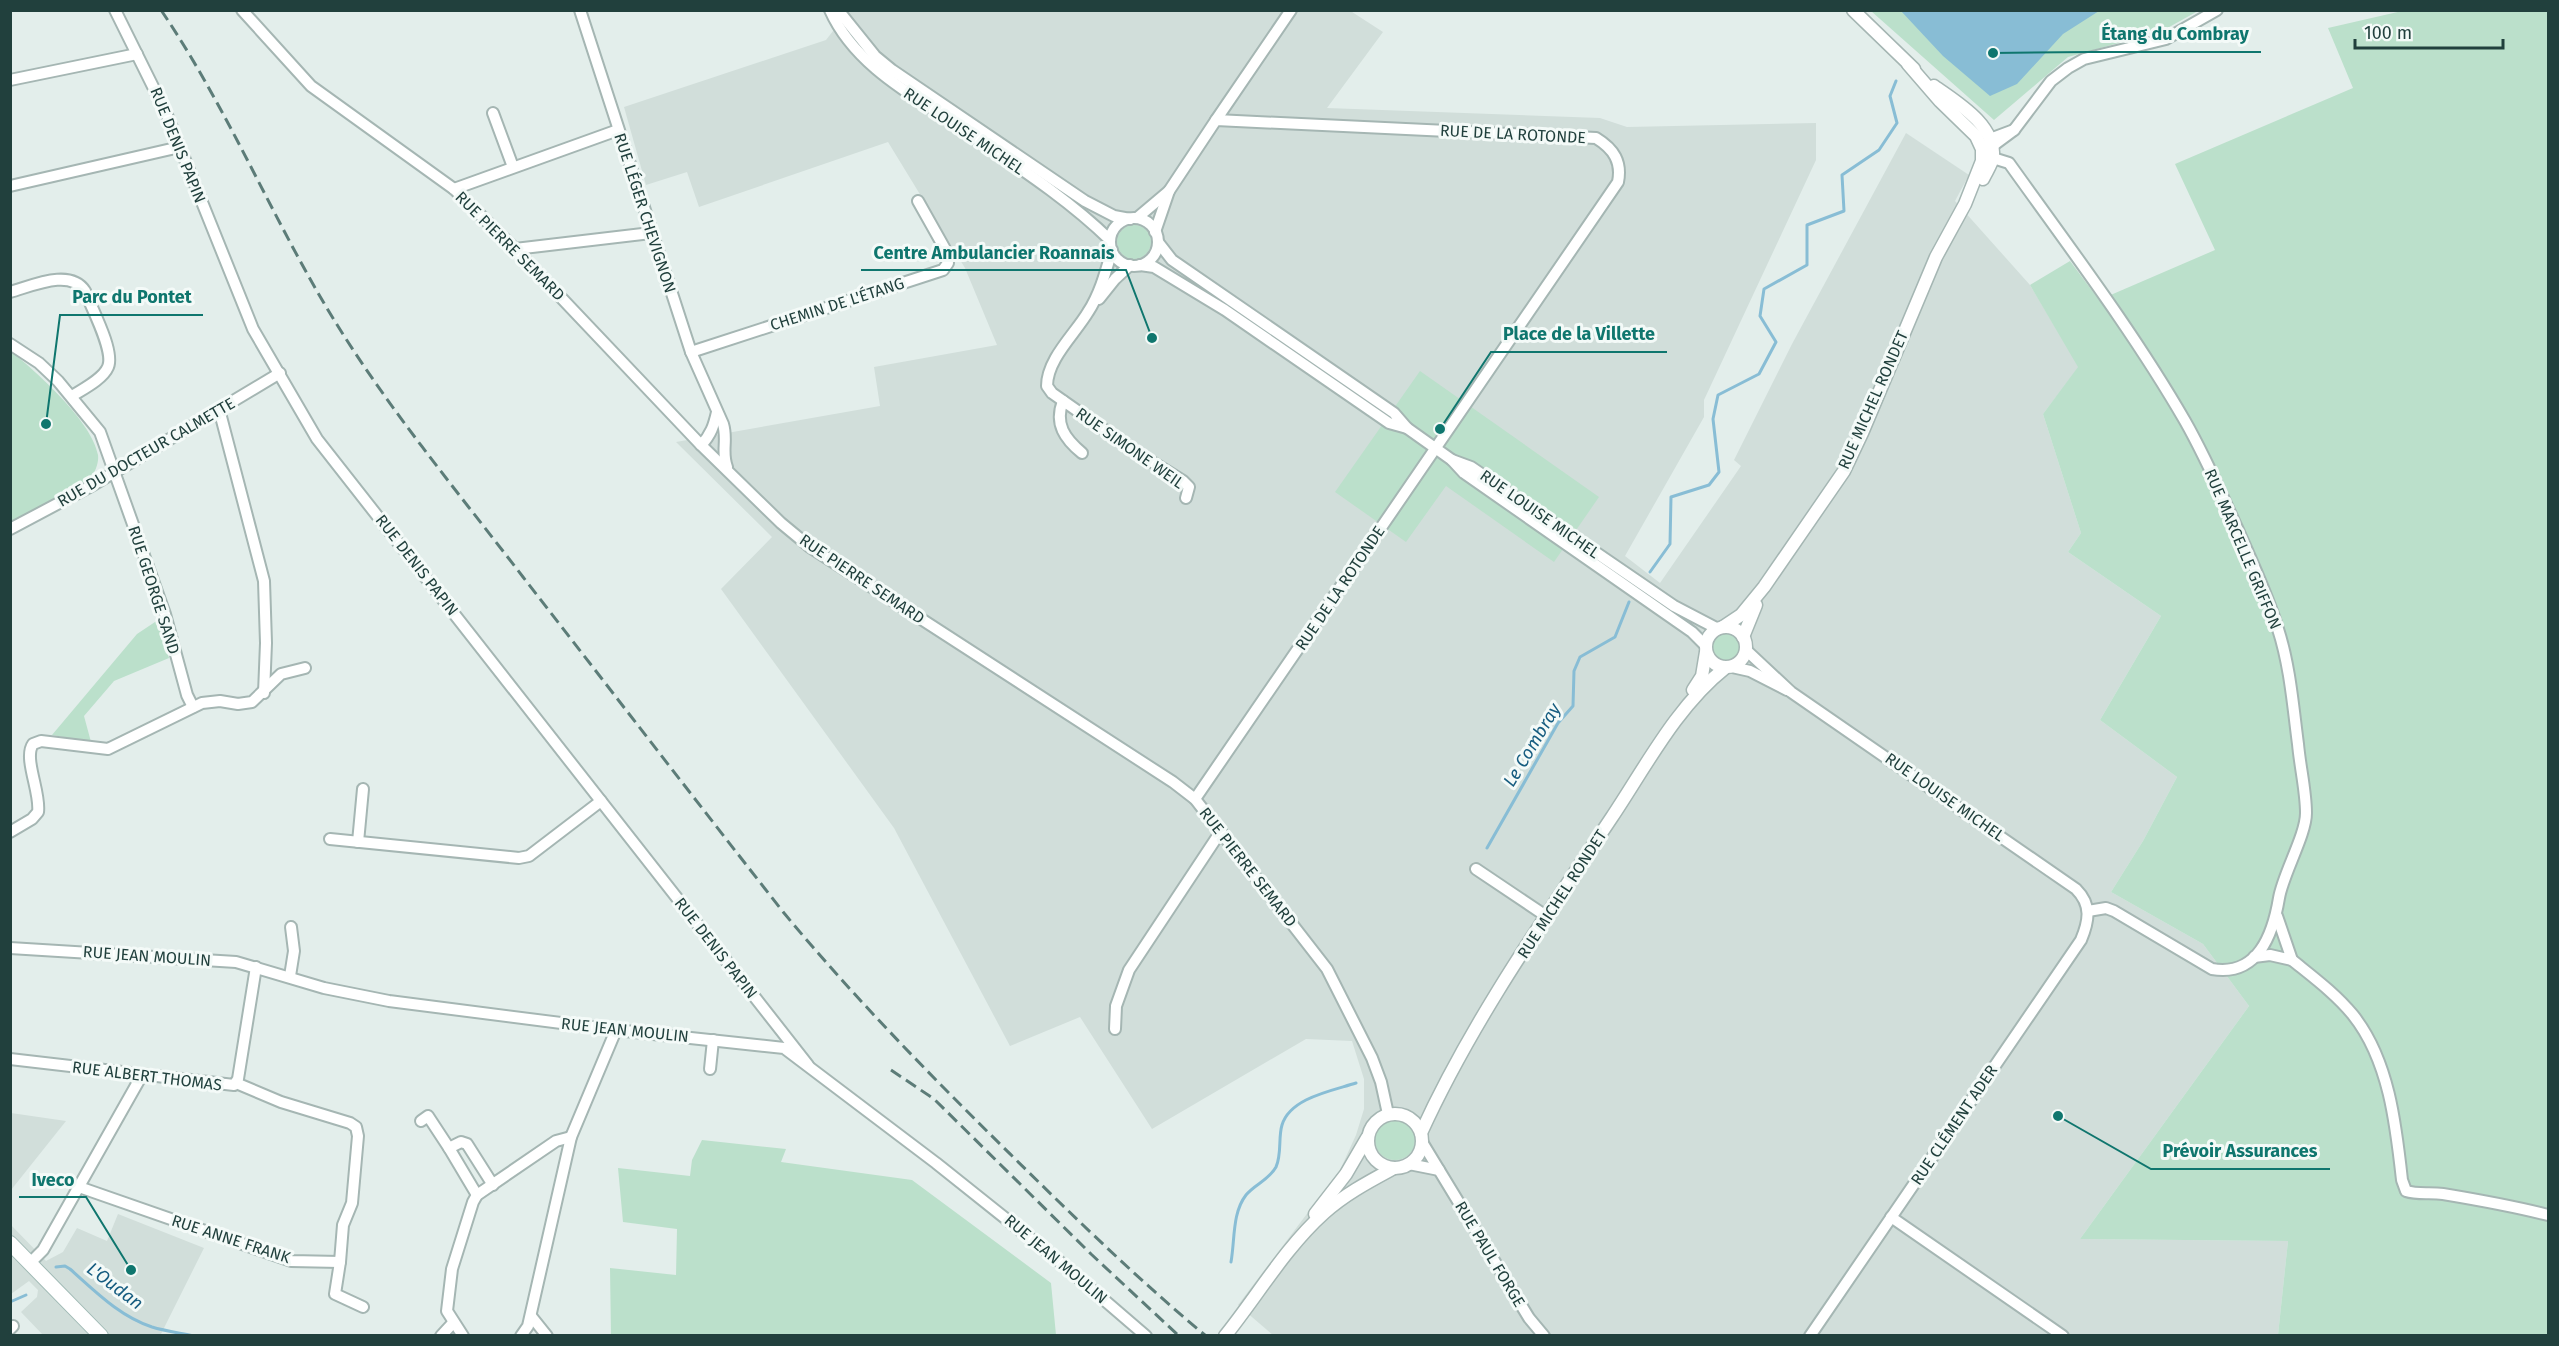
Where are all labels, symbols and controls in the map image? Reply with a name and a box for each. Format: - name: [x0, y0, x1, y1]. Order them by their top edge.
- scale bar: [2355, 12, 2504, 50]
- callout: Étang du Combray: [2089, 16, 2261, 52]
- text: Étang du Combray: [2101, 22, 2249, 45]
- text: 100 m: [2364, 22, 2412, 44]
- street label: RUE DENIS PAPIN: [146, 84, 210, 206]
- street label: RUE LOUISE MICHEL: [900, 84, 1028, 178]
- street label: RUE DE LA ROTONDE: [1440, 121, 1586, 147]
- street label: RUE LÉGER CHEVIGNON: [610, 130, 681, 295]
- street label: RUE PIERRE SEMARD: [451, 187, 569, 305]
- callout: Centre Ambulancier Roannais: [861, 234, 1126, 270]
- text: Centre Ambulancier Roannais: [873, 242, 1115, 264]
- street label: CHEMIN DE L'ÉTANG: [767, 272, 906, 335]
- callout: Parc du Pontet: [60, 279, 203, 315]
- text: Parc du Pontet: [72, 286, 193, 308]
- callout: Place de la Villette: [1491, 316, 1667, 352]
- text: Place de la Villette: [1503, 323, 1655, 345]
- street label: RUE MICHEL RONDET: [1834, 327, 1912, 472]
- street label: RUE DU DOCTEUR CALMETTE: [54, 393, 238, 511]
- street label: RUE SIMONE WEIL: [1072, 404, 1188, 492]
- street label: RUE LOUISE MICHEL: [1477, 466, 1603, 562]
- street label: RUE MARCELLE GRIFFON: [2201, 466, 2285, 632]
- street label: RUE DENIS PAPIN: [372, 511, 462, 619]
- street label: RUE DE LA ROTONDE: [1291, 522, 1389, 654]
- street label: RUE GEORGE SAND: [124, 523, 184, 657]
- street label: RUE PIERRE SEMARD: [796, 530, 928, 628]
- water label: Le Combray: [1499, 698, 1566, 791]
- street label: RUE LOUISE MICHEL: [1882, 749, 2008, 845]
- street label: RUE PIERRE SEMARD: [1195, 803, 1301, 931]
- street label: RUE MICHEL RONDET: [1513, 826, 1611, 962]
- street label: RUE DENIS PAPIN: [671, 894, 761, 1002]
- street label: RUE JEAN MOULIN: [82, 942, 212, 970]
- street label: RUE JEAN MOULIN: [560, 1014, 690, 1046]
- street label: RUE ALBERT THOMAS: [71, 1057, 223, 1095]
- street label: RUE CLÉMENT ADER: [1906, 1061, 2001, 1189]
- callout: Prévoir Assurances: [2151, 1133, 2330, 1169]
- text: Prévoir Assurances: [2163, 1140, 2318, 1162]
- callout: Iveco: [19, 1161, 86, 1197]
- text: Iveco: [31, 1169, 75, 1191]
- street label: RUE PAUL FORGE: [1451, 1198, 1529, 1310]
- street label: RUE JEAN MOULIN: [1001, 1210, 1111, 1308]
- street label: RUE ANNE FRANK: [169, 1211, 293, 1267]
- water label: L'Oudan: [82, 1258, 148, 1314]

